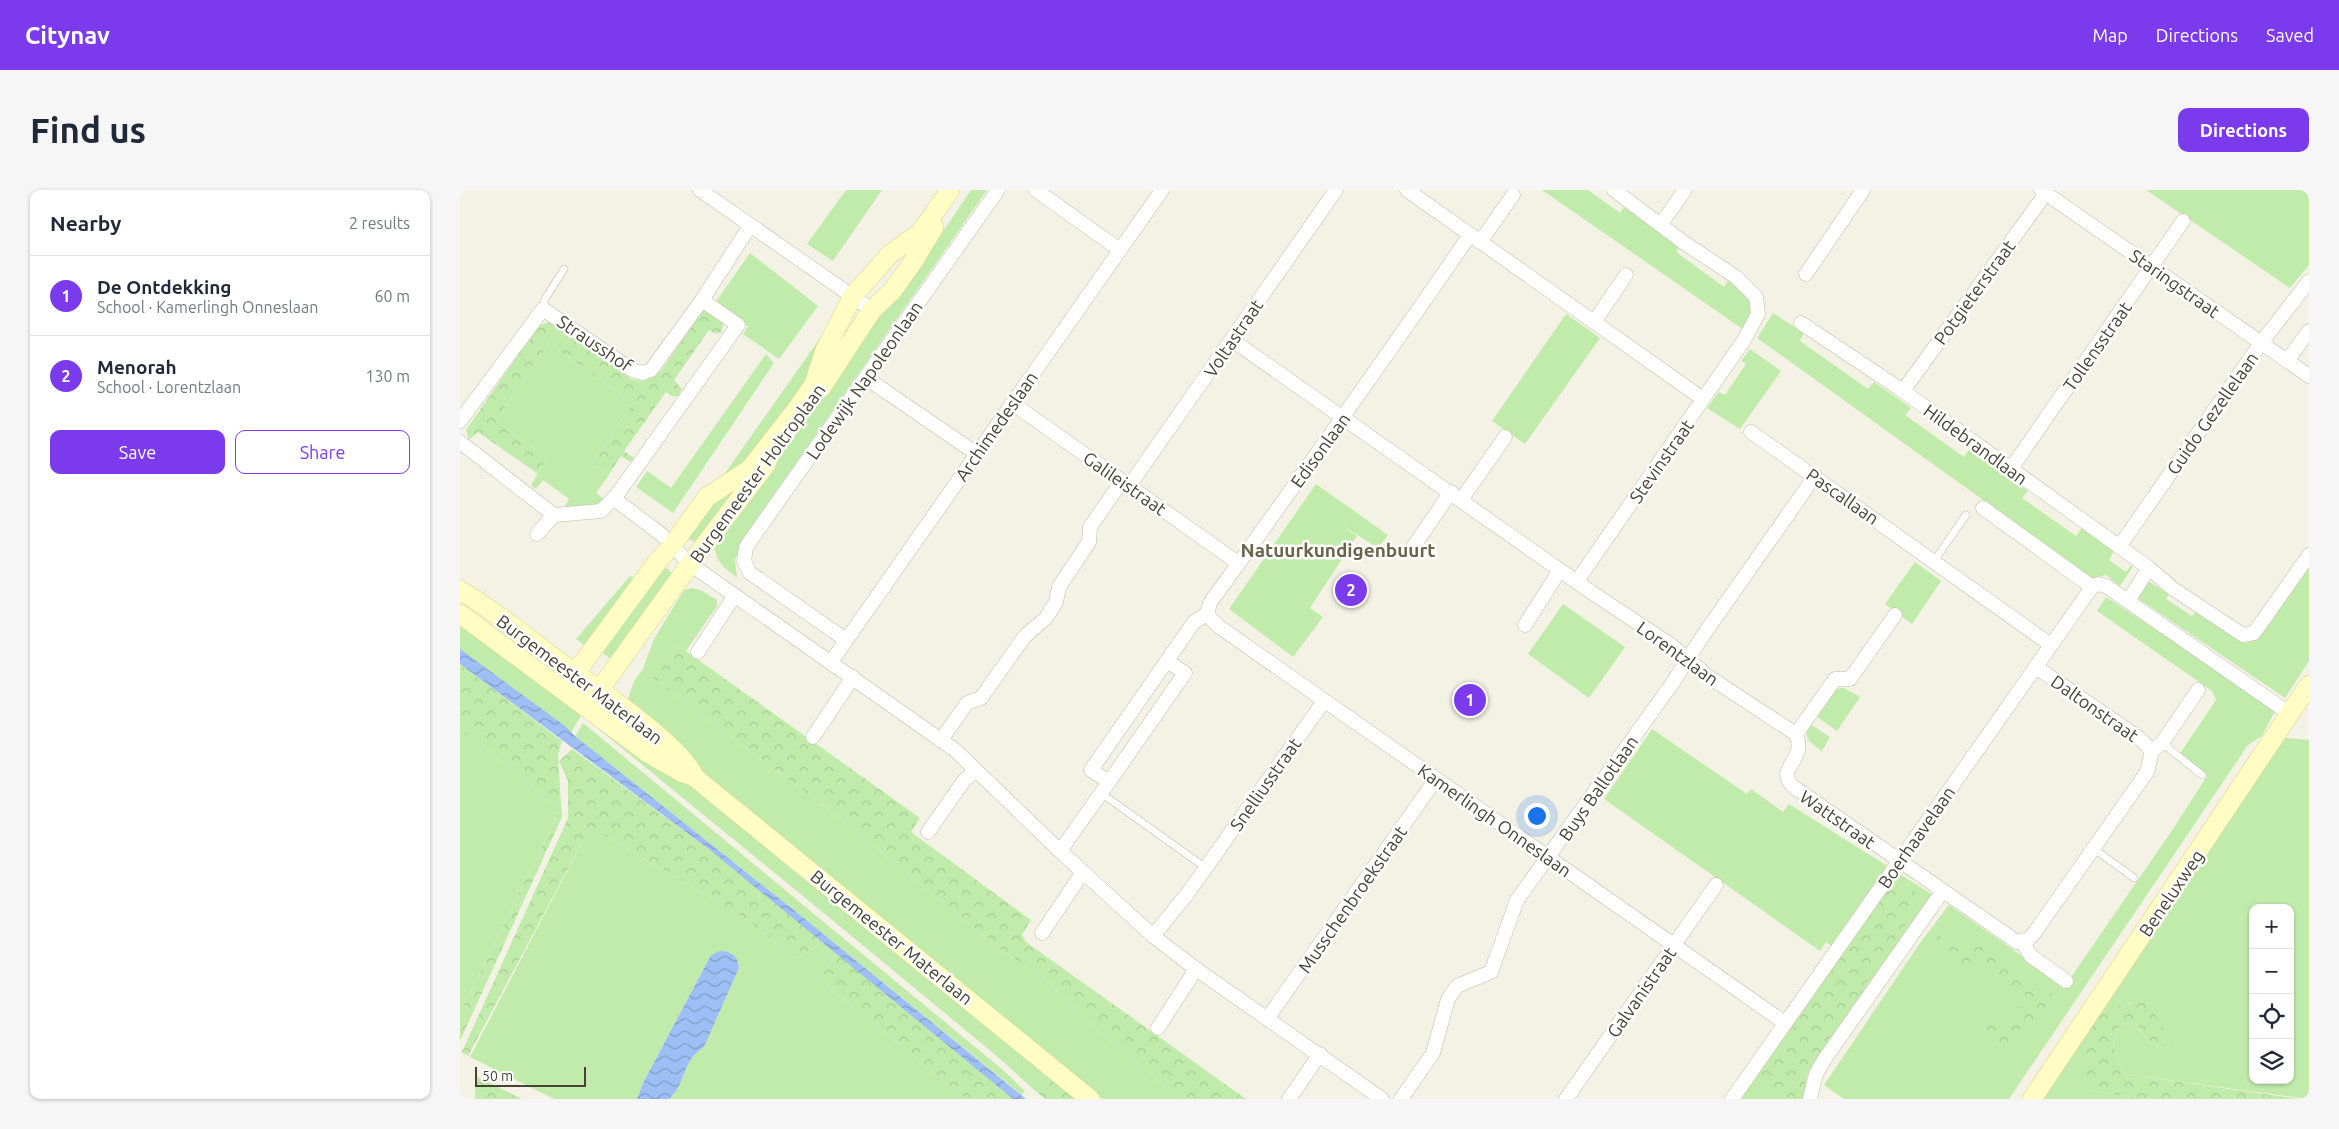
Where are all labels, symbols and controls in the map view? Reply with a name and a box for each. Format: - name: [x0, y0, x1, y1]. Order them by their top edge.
- text: Citynav: [25, 22, 110, 49]
- text: Map: [2092, 25, 2128, 45]
- text: Directions: [2156, 25, 2238, 45]
- text: Saved: [2266, 25, 2314, 45]
- button: Directions: [2178, 108, 2309, 152]
- text: Find us: [30, 110, 146, 150]
- text: Nearby: [50, 211, 121, 235]
- text: 2 results: [349, 214, 410, 232]
- street label: Potgieterstraat: [1930, 236, 2018, 348]
- street label: Staringstraat: [2126, 245, 2224, 321]
- text: De Ontdekking: [97, 276, 232, 298]
- text: 1: [61, 287, 71, 305]
- text: 60 m: [374, 287, 410, 305]
- street label: Voltastraat: [1200, 295, 1266, 381]
- street label: Lodewijk Napoleonlaan: [802, 297, 926, 463]
- text: School · Kamerlingh Onneslaan: [97, 298, 318, 316]
- street label: Tollensstraat: [2059, 298, 2135, 394]
- street label: Strausshof: [554, 311, 636, 375]
- street label: Guido Gezellelaan: [2162, 348, 2262, 478]
- text: Menorah: [97, 356, 177, 378]
- text: 2: [61, 367, 71, 385]
- text: 130 m: [365, 367, 410, 385]
- street label: Archimedeslaan: [951, 368, 1041, 484]
- text: School · Lorentzlaan: [97, 378, 241, 396]
- street label: Burgemeester Holtroplaan: [685, 380, 829, 566]
- street label: Hildebrandlaan: [1920, 400, 2032, 488]
- street label: Edisonlaan: [1286, 409, 1354, 491]
- street label: Stevinstraat: [1625, 415, 1697, 507]
- button: Save: [50, 430, 225, 474]
- button: Share: [235, 430, 410, 474]
- street label: Galileistraat: [1080, 447, 1170, 519]
- street label: Pascallaan: [1803, 464, 1883, 528]
- district label: Natuurkundigenbuurt: [1241, 539, 1435, 561]
- pin: 2: [1335, 571, 1367, 609]
- street label: Burgemeester Materlaan: [493, 610, 667, 748]
- street label: Lorentzlaan: [1633, 617, 1723, 689]
- street label: Daltonstraat: [2048, 671, 2142, 745]
- pin: 1: [1454, 681, 1486, 719]
- street label: Buys Ballotlaan: [1554, 732, 1642, 844]
- street label: Snelliusstraat: [1226, 734, 1304, 834]
- street label: Kamerlingh Onneslaan: [1415, 759, 1575, 881]
- street label: Boerhaavelaan: [1873, 782, 1959, 892]
- street label: Wattstraat: [1797, 786, 1879, 852]
- your location: [1524, 803, 1550, 829]
- street label: Musschenbroekstraat: [1294, 822, 1410, 976]
- street label: Beneluxweg: [2135, 846, 2207, 940]
- street label: Burgemeester Materlaan: [807, 866, 977, 1008]
- map controls: [2249, 904, 2294, 1084]
- button: +: [2249, 904, 2294, 949]
- street label: Galvanistraat: [1602, 943, 1680, 1041]
- button: −: [2249, 949, 2294, 994]
- button: locate: [2249, 994, 2294, 1039]
- button: layers: [2249, 1039, 2294, 1084]
- scale bar: [475, 1064, 586, 1087]
- text: 50 m: [482, 1068, 513, 1084]

